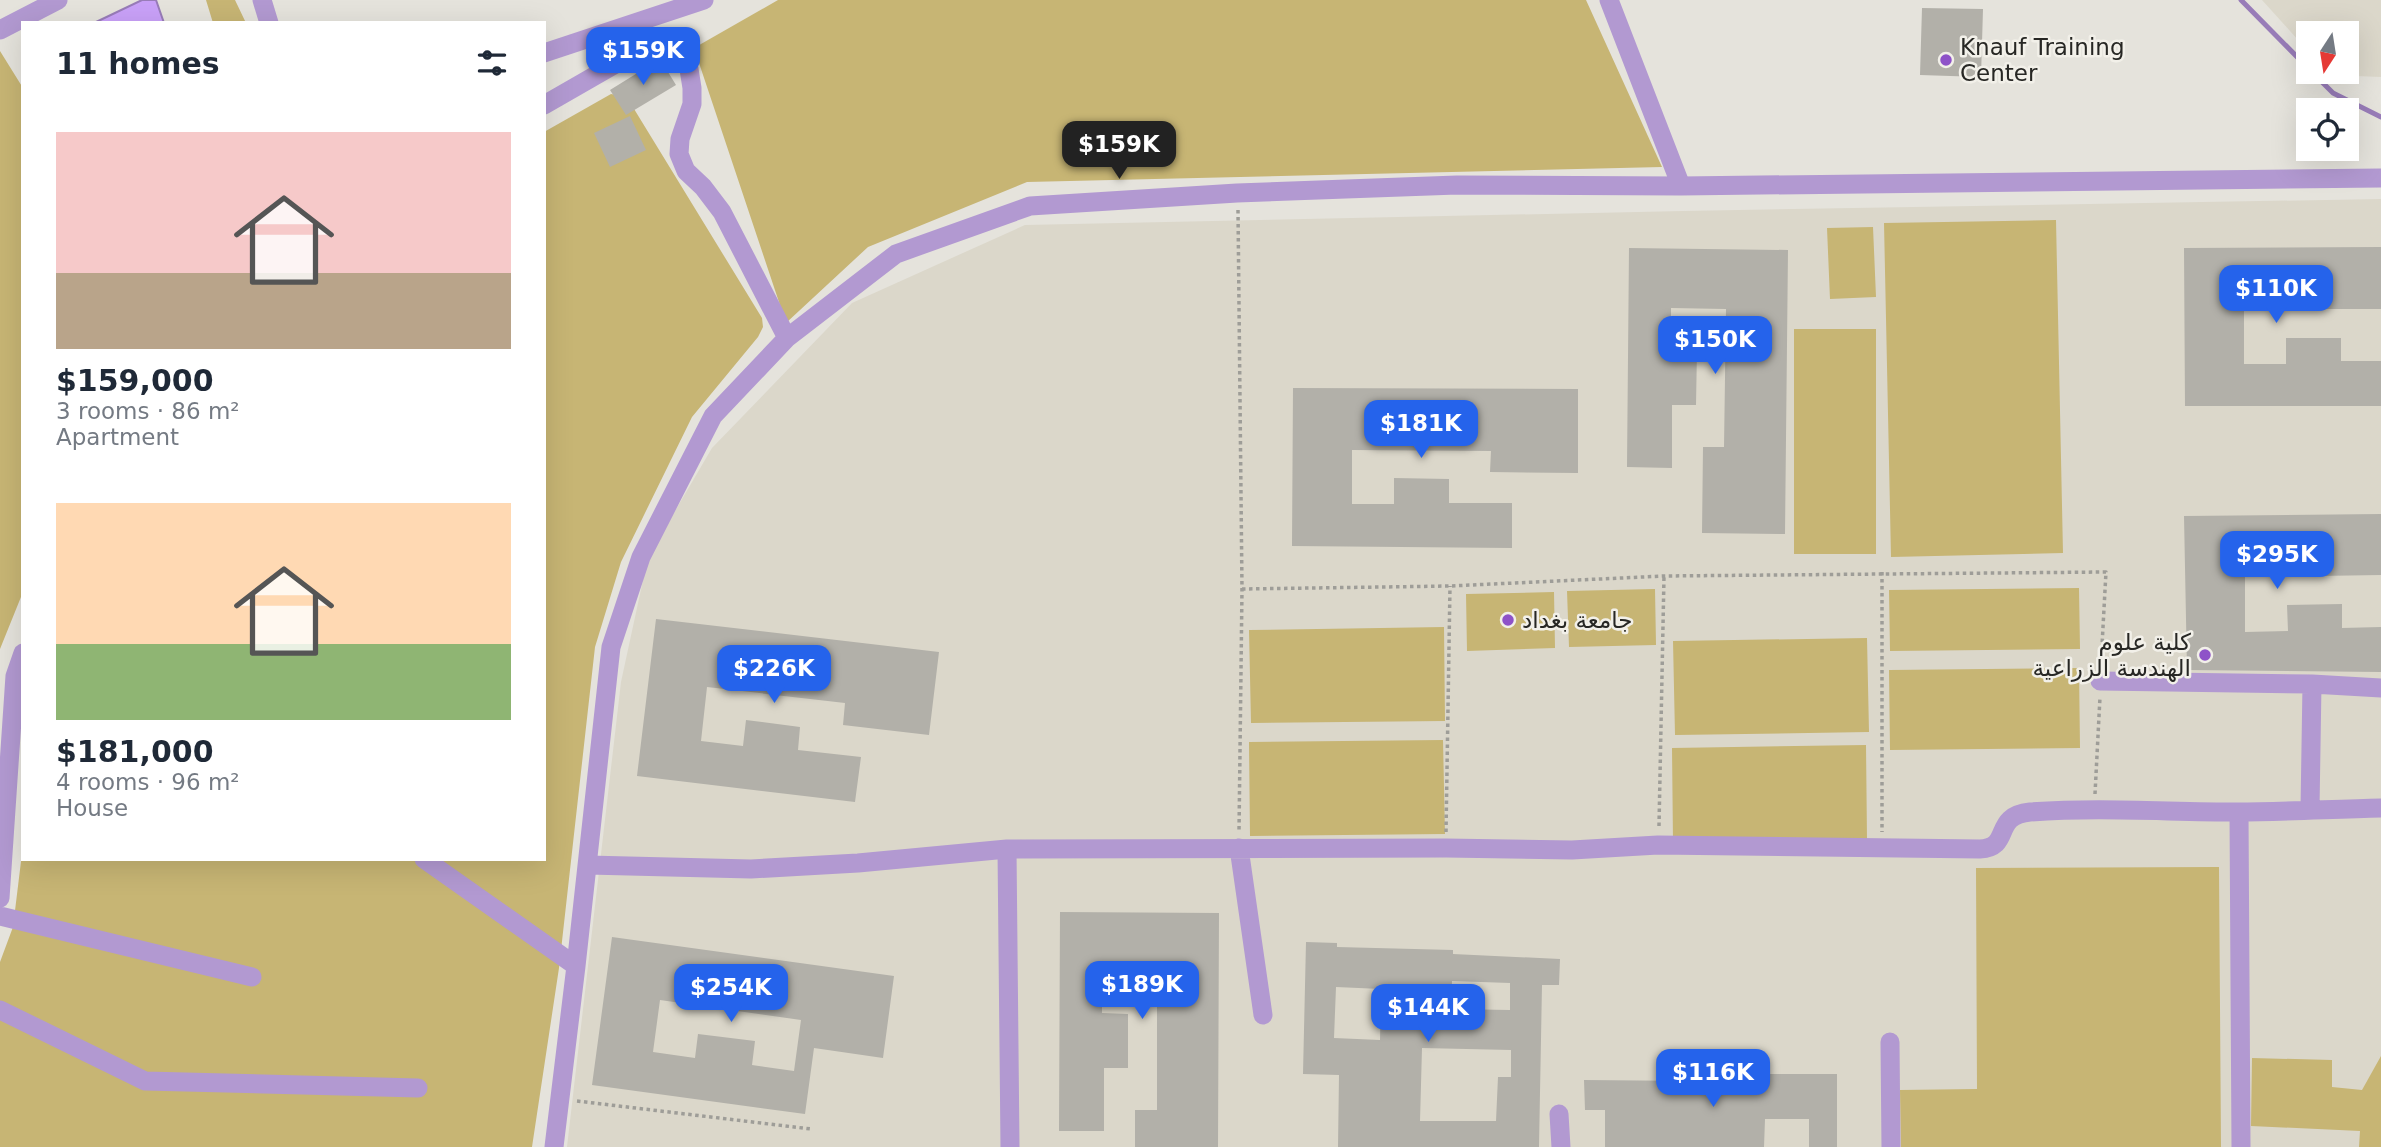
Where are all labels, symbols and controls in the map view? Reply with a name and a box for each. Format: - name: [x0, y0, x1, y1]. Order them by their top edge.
- north arrow: [2296, 21, 2359, 84]
- map controls: [2296, 21, 2359, 161]
- pin: $159K: [594, 28, 692, 87]
- place label: Knauf Training Center: [1960, 34, 2125, 86]
- text: $159K: [602, 37, 684, 63]
- icon: filters: [473, 44, 511, 82]
- text: 11 homes: [56, 46, 220, 81]
- marker: Knauf Training Center: [1938, 52, 1954, 68]
- button: locate: [2296, 98, 2359, 161]
- pin: $159K: [1070, 122, 1168, 181]
- text: $159K: [1078, 131, 1160, 157]
- icon: home: [221, 177, 347, 303]
- pin: $110K: [2227, 266, 2325, 325]
- text: $110K: [2235, 275, 2317, 301]
- pin: $150K: [1666, 316, 1764, 376]
- text: $150K: [1674, 326, 1756, 352]
- text: $159,000: [56, 363, 214, 398]
- text: 3 rooms · 86 m²: [56, 398, 240, 424]
- pin: $181K: [1372, 400, 1470, 460]
- text: $181K: [1380, 410, 1462, 436]
- text: Apartment: [56, 424, 179, 450]
- pin: $295K: [2228, 532, 2326, 591]
- text: $295K: [2236, 541, 2318, 567]
- icon: home: [221, 548, 347, 674]
- place label: جامعة بغداد: [1522, 607, 1633, 633]
- marker: جامعة بغداد: [1500, 612, 1516, 628]
- place label: كلية علوم الهندسة الزراعية: [2032, 629, 2191, 682]
- pin: $226K: [725, 646, 823, 705]
- marker: كلية علوم الهندسة الزراعية: [2197, 647, 2213, 663]
- text: $226K: [733, 655, 815, 681]
- text: $181,000: [56, 734, 214, 769]
- text: 4 rooms · 96 m²: [56, 769, 240, 795]
- text: House: [56, 795, 128, 821]
- pin: $189K: [1093, 962, 1191, 1021]
- pin: $254K: [682, 964, 780, 1024]
- text: $189K: [1101, 971, 1183, 997]
- text: $254K: [690, 974, 772, 1000]
- pin: $144K: [1379, 984, 1477, 1044]
- text: $144K: [1387, 994, 1469, 1020]
- pin: $116K: [1664, 1050, 1762, 1109]
- text: $116K: [1672, 1059, 1754, 1085]

